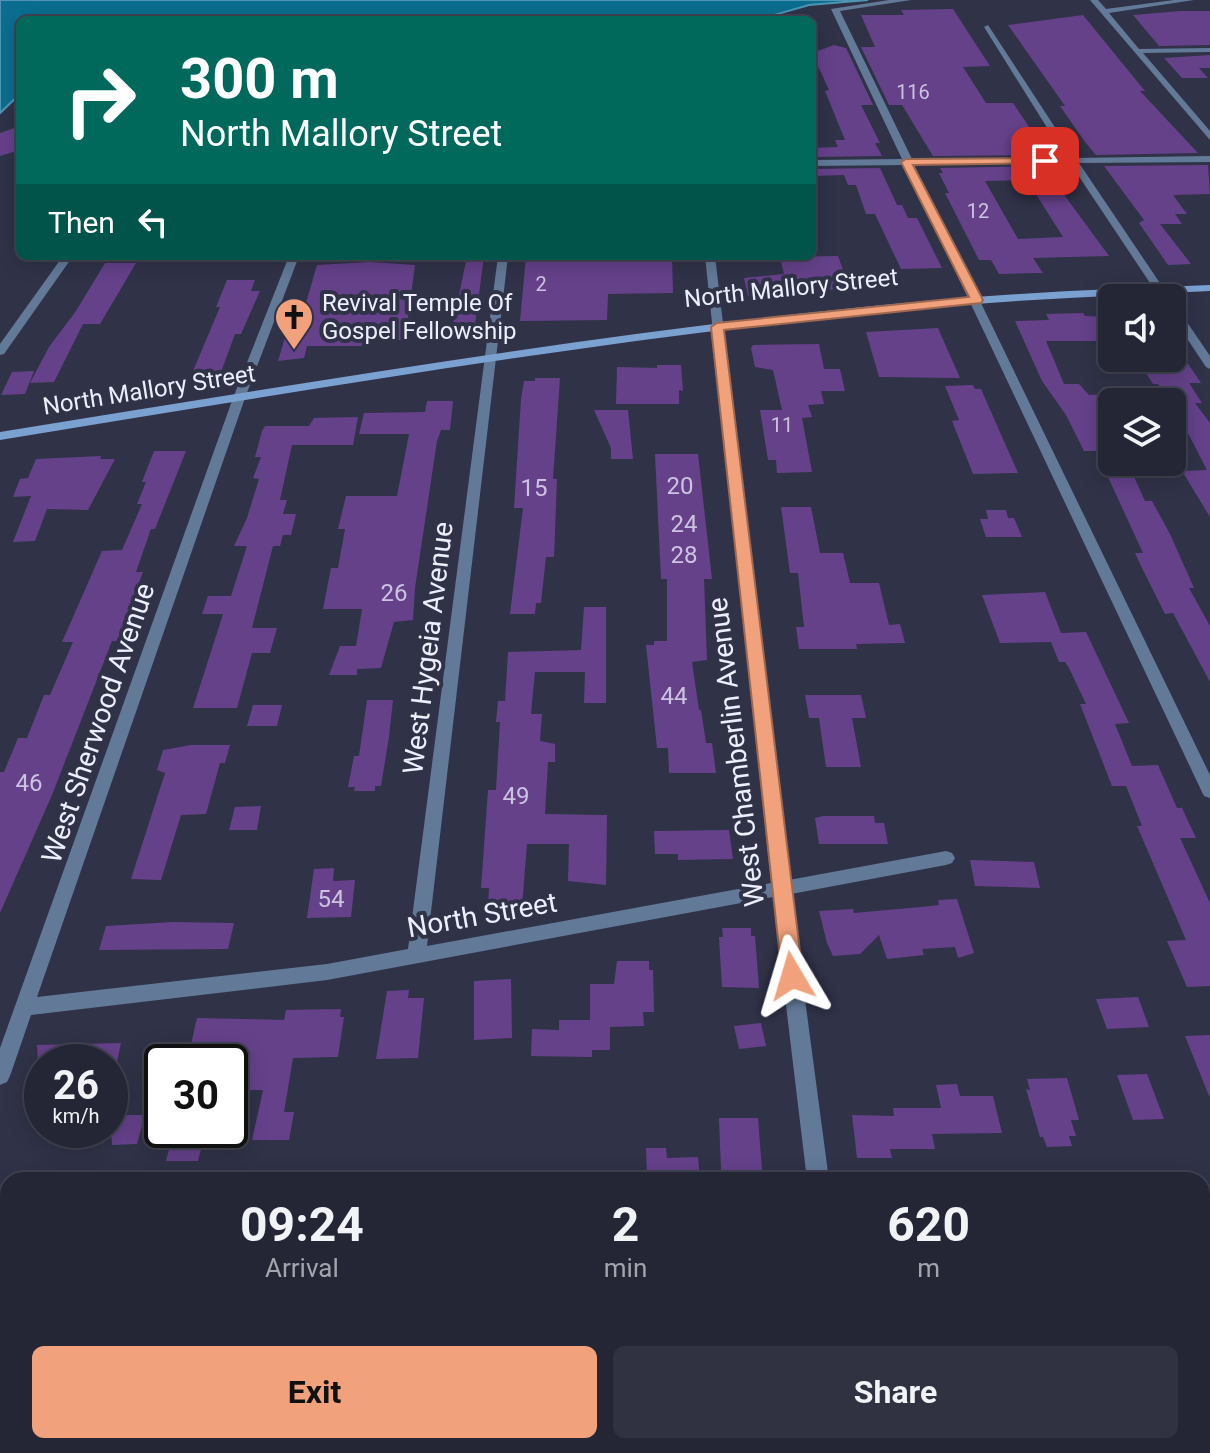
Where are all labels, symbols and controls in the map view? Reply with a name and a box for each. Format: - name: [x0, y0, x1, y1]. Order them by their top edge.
- text: 300 m: [180, 46, 339, 112]
- icon: right: [48, 48, 152, 152]
- house number: 116: [896, 80, 930, 104]
- text: North Mallory Street: [180, 113, 502, 155]
- pin: [1011, 127, 1079, 195]
- icon: arrive: [1023, 139, 1067, 183]
- house number: 12: [967, 199, 989, 223]
- icon: left: [131, 200, 175, 244]
- text: Then: [48, 205, 115, 240]
- street label: North Mallory Street: [683, 263, 899, 313]
- house number: 2: [535, 272, 547, 296]
- map controls: [1098, 284, 1186, 476]
- button: sound: [1098, 284, 1186, 372]
- place label: Revival Temple Of Gospel Fellowship: [322, 289, 516, 345]
- church icon: Revival Temple Of Gospel Fellowship: [273, 296, 315, 351]
- street label: North Mallory Street: [41, 359, 257, 421]
- button: layers: [1098, 388, 1186, 476]
- house number: 11: [771, 413, 793, 437]
- house number: 20: [667, 472, 693, 500]
- house number: 15: [521, 474, 547, 502]
- house number: 24: [671, 510, 697, 538]
- street label: West Hygeia Avenue: [396, 520, 460, 776]
- house number: 28: [671, 541, 697, 569]
- street label: West Sherwood Avenue: [35, 579, 161, 867]
- house number: 26: [381, 579, 407, 607]
- street label: West Chamberlin Avenue: [701, 596, 771, 908]
- house number: 44: [661, 682, 687, 710]
- house number: 46: [16, 769, 42, 797]
- house number: 49: [503, 782, 529, 810]
- house number: 54: [318, 885, 344, 913]
- street label: North Street: [405, 886, 559, 944]
- position arrow: [750, 934, 834, 1018]
- speed limit sign: 30: [144, 1044, 248, 1148]
- text: 26: [53, 1062, 99, 1109]
- text: km/h: [53, 1104, 99, 1128]
- text: 09:24: [240, 1196, 364, 1253]
- text: 2: [612, 1196, 639, 1253]
- text: 620: [887, 1196, 970, 1253]
- text: Arrival: [265, 1253, 339, 1283]
- text: min: [604, 1253, 647, 1283]
- text: m: [917, 1253, 940, 1283]
- button: Exit: [32, 1346, 597, 1438]
- button: Share: [613, 1346, 1178, 1438]

